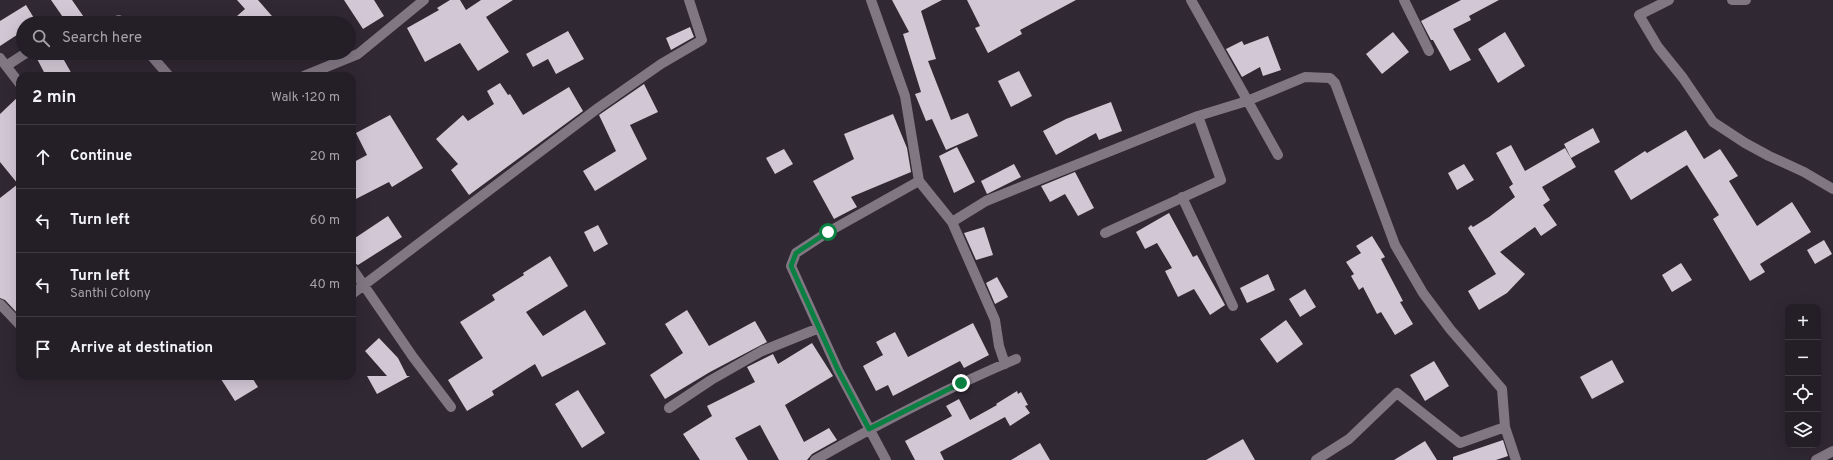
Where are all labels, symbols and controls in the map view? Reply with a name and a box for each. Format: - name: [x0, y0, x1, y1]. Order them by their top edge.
- search box: [16, 16, 356, 60]
- icon: search: [30, 27, 52, 49]
- text: Search here: [62, 29, 142, 48]
- text: 2 min: [32, 87, 76, 109]
- text: Walk · 120 m: [271, 90, 340, 106]
- icon: ahead: [32, 146, 54, 168]
- text: Continue: [70, 147, 132, 166]
- text: 20 m: [310, 149, 340, 165]
- icon: left: [32, 210, 54, 232]
- text: Turn left: [70, 211, 130, 230]
- text: 60 m: [310, 213, 340, 229]
- route start: [819, 223, 837, 241]
- text: Turn left: [70, 267, 130, 286]
- icon: left: [32, 274, 54, 296]
- text: 40 m: [310, 277, 340, 293]
- text: Santhi Colony: [70, 286, 151, 302]
- map controls: [1785, 304, 1821, 448]
- button: +: [1785, 304, 1821, 340]
- icon: arrive: [32, 338, 54, 360]
- text: Arrive at destination: [70, 339, 213, 358]
- button: −: [1785, 340, 1821, 376]
- route end: [952, 374, 970, 392]
- button: locate: [1785, 376, 1821, 412]
- button: layers: [1785, 412, 1821, 448]

